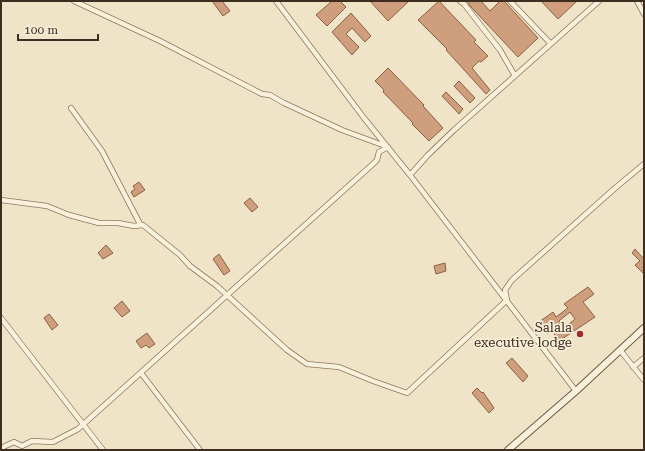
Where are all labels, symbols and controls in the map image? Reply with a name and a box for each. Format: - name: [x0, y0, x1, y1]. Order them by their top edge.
- scale bar: [18, 16, 98, 42]
- text: 100 m: [24, 23, 58, 37]
- place label: Salala executive lodge: [474, 320, 572, 350]
- marker: Salala executive lodge: [575, 329, 585, 339]

